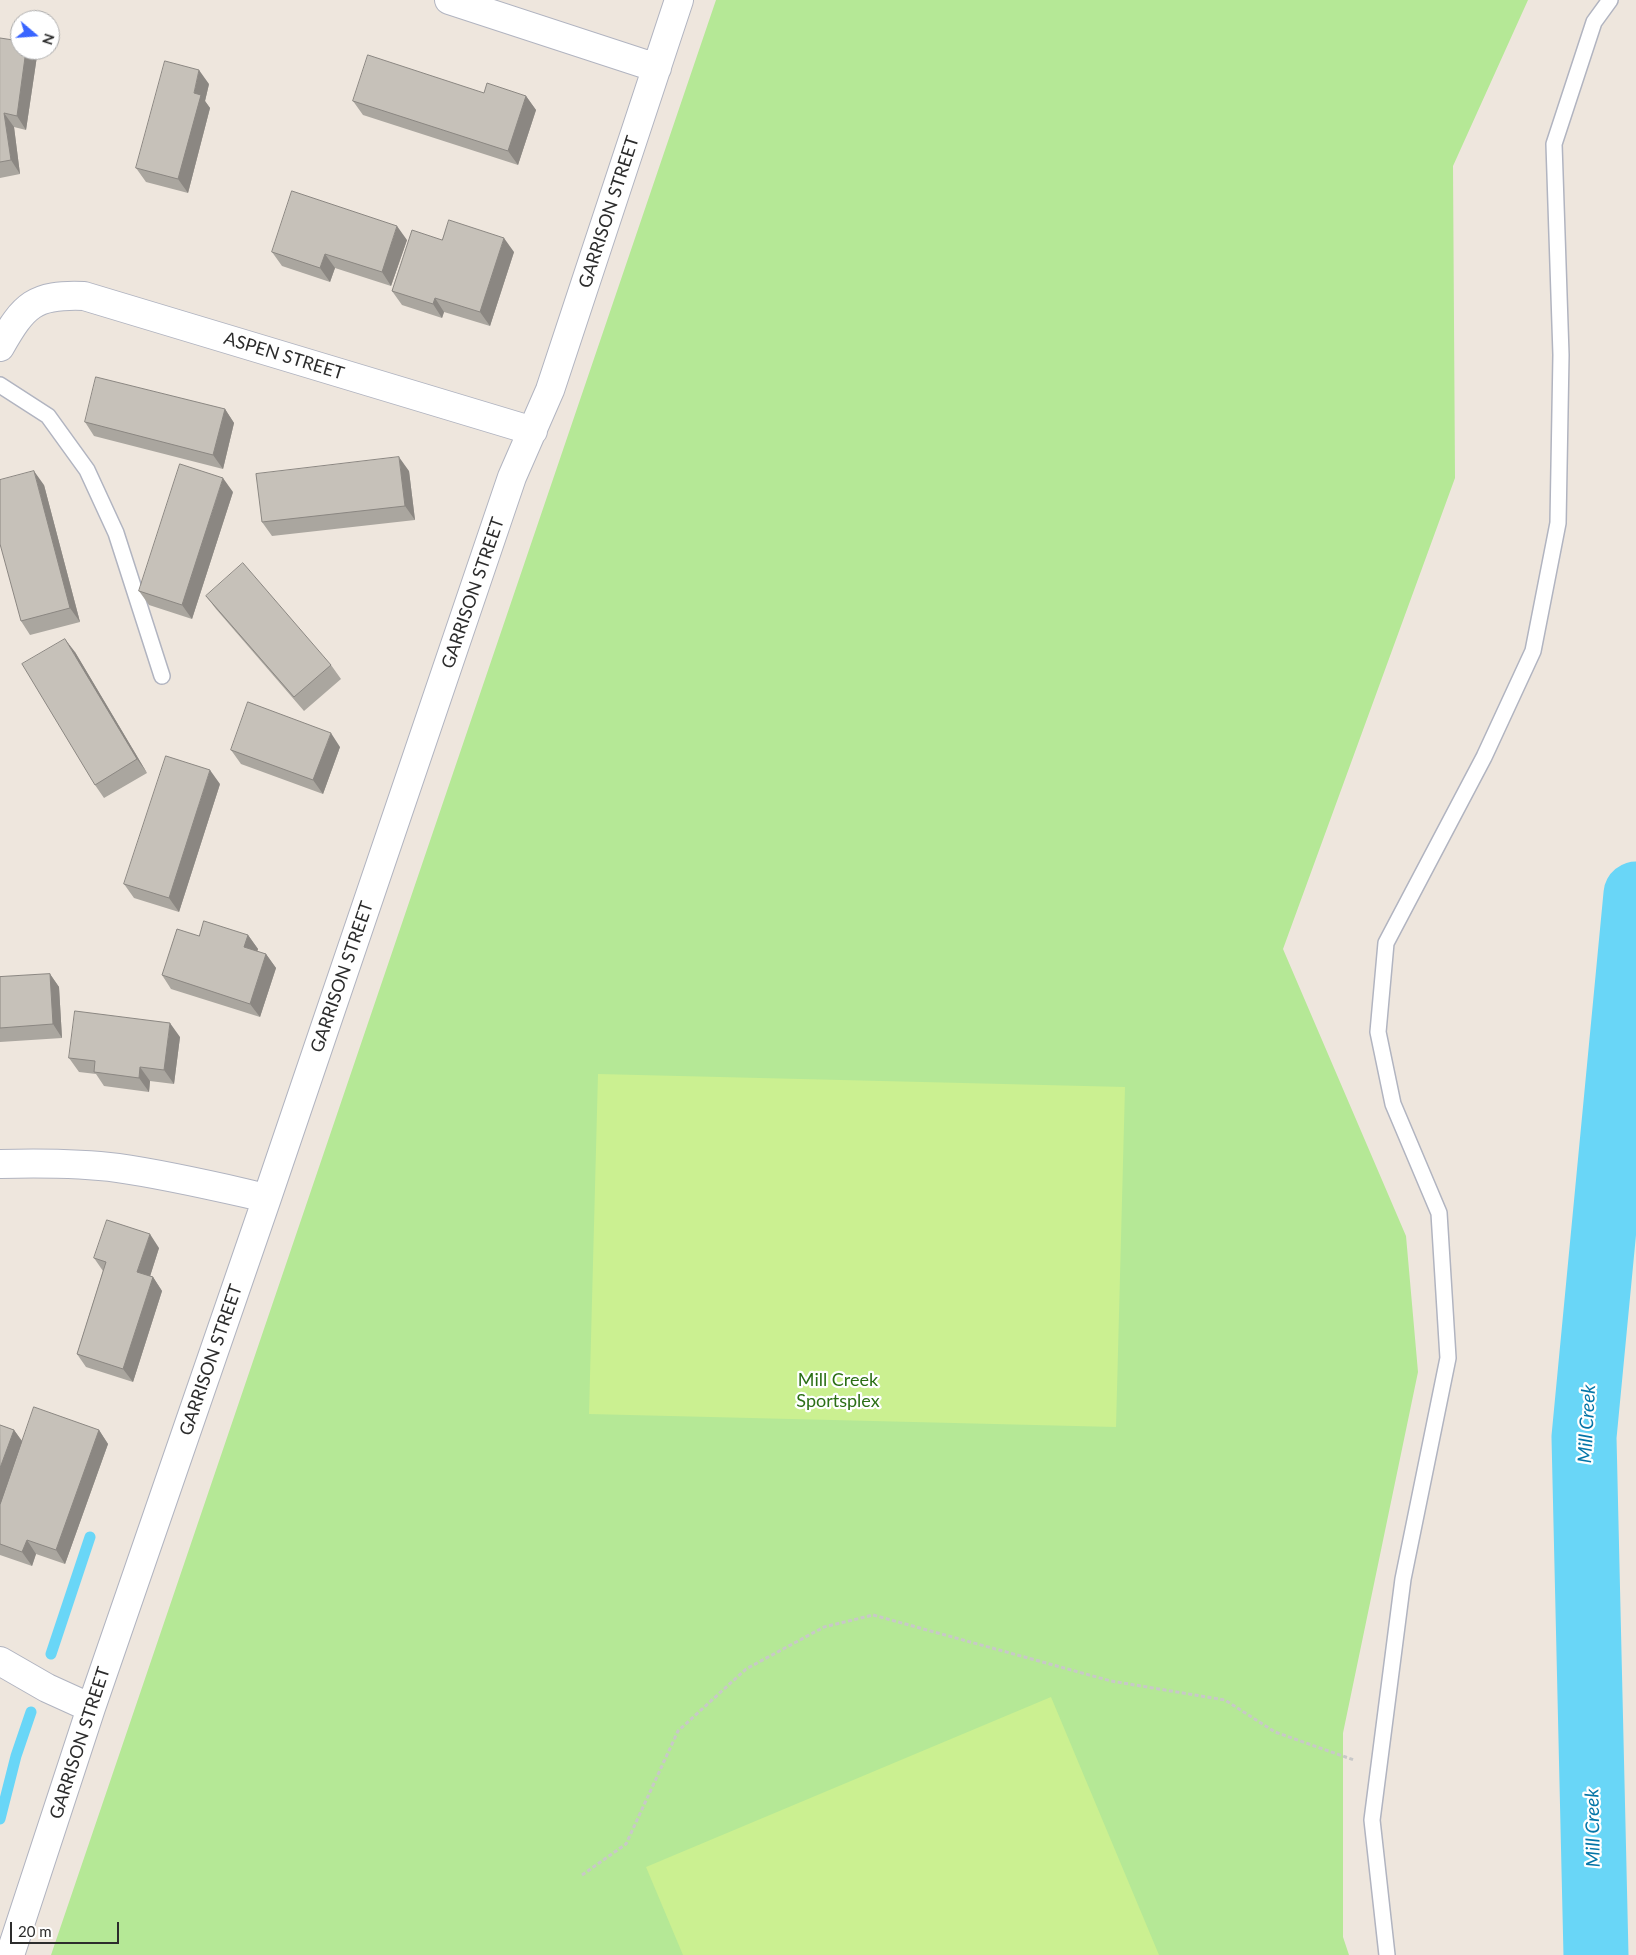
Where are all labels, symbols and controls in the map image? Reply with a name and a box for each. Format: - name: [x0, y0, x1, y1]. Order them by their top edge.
- north arrow: [10, 10, 60, 60]
- text: N: [39, 32, 59, 47]
- street label: GARRISON STREET: [574, 133, 644, 291]
- street label: ASPEN STREET: [221, 327, 347, 385]
- street label: GARRISON STREET: [437, 515, 509, 671]
- street label: GARRISON STREET: [306, 899, 378, 1055]
- street label: GARRISON STREET: [175, 1282, 247, 1438]
- park label: Mill Creek Sportsplex: [796, 1369, 880, 1412]
- water label: Mill Creek: [1574, 1384, 1600, 1464]
- street label: GARRISON STREET: [45, 1664, 115, 1822]
- water label: Mill Creek: [1581, 1788, 1605, 1868]
- scale bar: [12, 1912, 121, 1944]
- text: 20 m: [18, 1922, 52, 1940]

